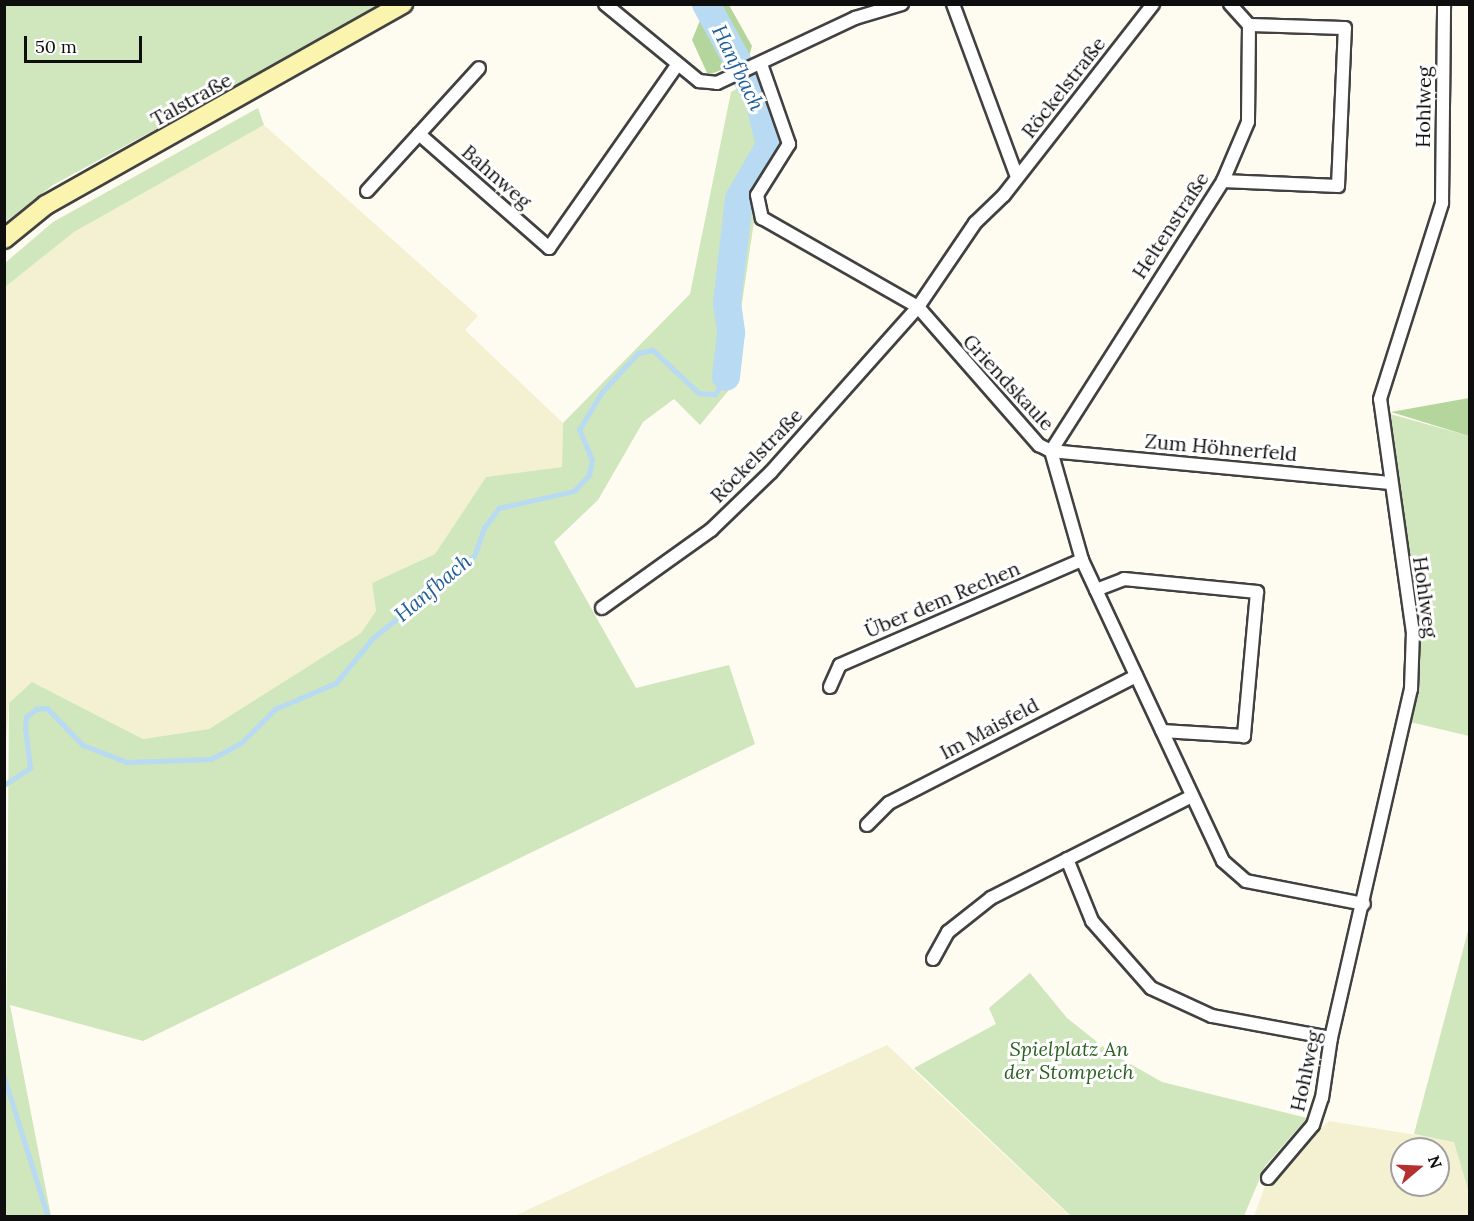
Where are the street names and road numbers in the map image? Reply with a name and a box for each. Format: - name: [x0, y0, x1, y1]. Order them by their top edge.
- street label: Röckelstraße: [1016, 32, 1110, 142]
- street label: Hohlweg: [1410, 66, 1436, 148]
- street label: Talstraße: [147, 67, 235, 131]
- street label: Bahnweg: [457, 139, 537, 213]
- street label: Heltenstraße: [1127, 167, 1213, 283]
- street label: Griendskaule: [958, 329, 1060, 435]
- street label: Röckelstraße: [705, 403, 807, 507]
- street label: Zum Höhnerfeld: [1144, 428, 1298, 466]
- street label: Über dem Rechen: [861, 555, 1023, 643]
- street label: Hohlweg: [1408, 555, 1444, 639]
- street label: Im Maisfeld: [936, 692, 1042, 764]
- street label: Hohlweg: [1285, 1028, 1325, 1114]

